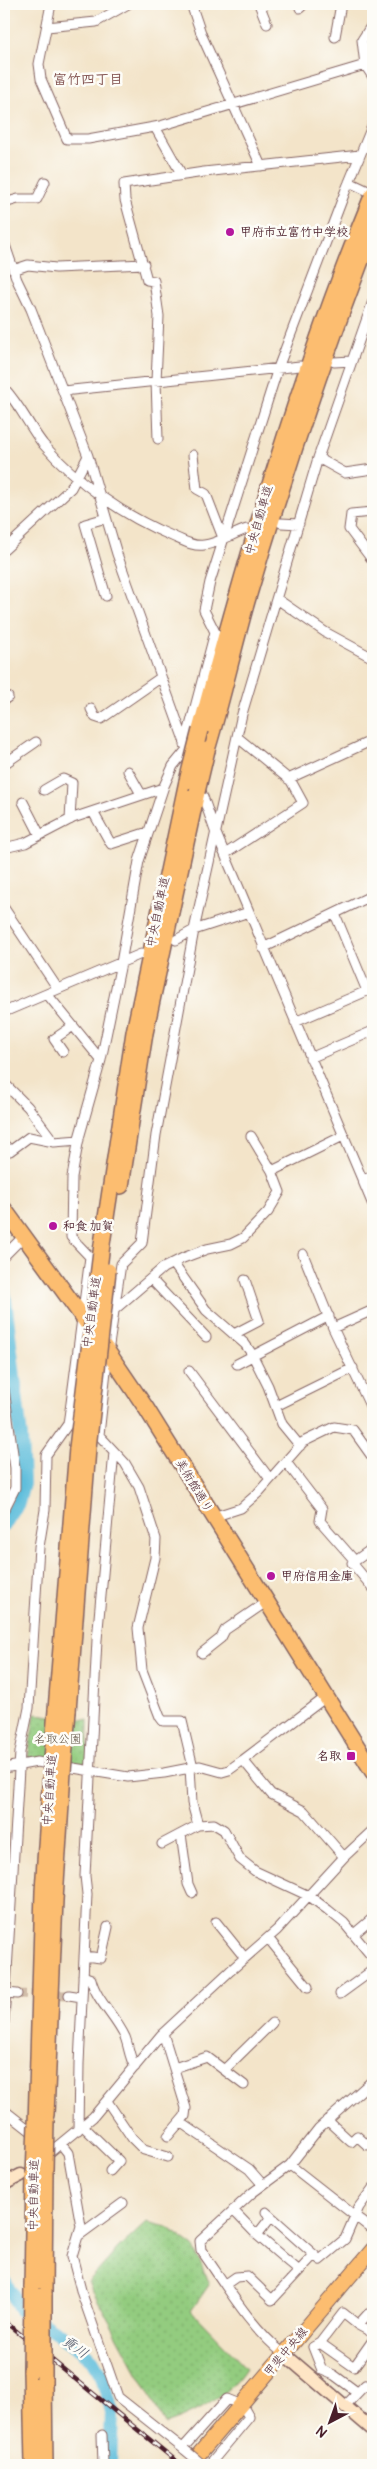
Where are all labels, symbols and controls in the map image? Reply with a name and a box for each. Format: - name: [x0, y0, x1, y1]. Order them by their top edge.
- district label: 富竹四丁目: [53, 71, 123, 88]
- place label: 甲府市立富竹中学校: [240, 225, 348, 240]
- marker: 甲府市立富竹中学校: [224, 226, 236, 238]
- street label: 中央自動車道: [242, 483, 276, 557]
- street label: 中央自動車道: [143, 875, 173, 949]
- place label: 和食 加賀: [63, 1219, 114, 1234]
- marker: 和食 加賀: [47, 1220, 59, 1232]
- street label: 中央自動車道: [80, 1275, 104, 1349]
- street label: 美術館通り: [172, 1456, 216, 1516]
- place label: 甲府信用金庫: [281, 1569, 353, 1584]
- marker: 甲府信用金庫: [265, 1570, 277, 1582]
- park label: 名取公園: [34, 1732, 82, 1747]
- place label: 名取: [317, 1749, 342, 1764]
- marker: 名取: [345, 1750, 357, 1762]
- street label: 中央自動車道: [40, 1754, 60, 1826]
- street label: 中央自動車道: [26, 2159, 42, 2231]
- street label: 甲斐中央線: [261, 2324, 311, 2380]
- water label: 貢川: [59, 2332, 91, 2362]
- north arrow: [304, 2396, 354, 2446]
- text: N: [313, 2422, 331, 2441]

